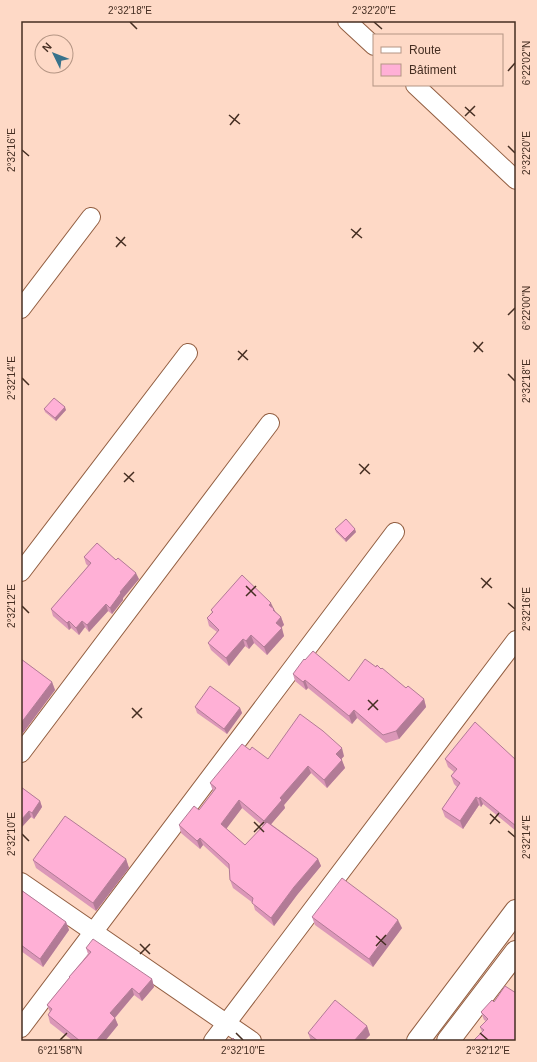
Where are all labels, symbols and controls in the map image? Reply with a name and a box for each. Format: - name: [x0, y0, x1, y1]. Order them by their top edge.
- text: 2°32'18"E: [108, 5, 152, 16]
- text: 2°32'20"E: [352, 5, 396, 16]
- north arrow: [34, 34, 74, 74]
- legend: [373, 34, 503, 86]
- text: N: [40, 40, 54, 54]
- text: 6°22'02"N: [521, 41, 532, 85]
- text: Route: [409, 43, 441, 57]
- text: Bâtiment: [409, 63, 457, 77]
- text: 2°32'16"E: [6, 128, 17, 172]
- text: 2°32'20"E: [521, 131, 532, 175]
- text: 6°22'00"N: [521, 286, 532, 330]
- text: 2°32'14"E: [6, 356, 17, 400]
- text: 2°32'18"E: [521, 359, 532, 403]
- text: 2°32'12"E: [6, 584, 17, 628]
- text: 2°32'16"E: [521, 587, 532, 631]
- text: 2°32'10"E: [6, 812, 17, 856]
- text: 2°32'14"E: [521, 815, 532, 859]
- text: 6°21'58"N: [38, 1045, 82, 1056]
- text: 2°32'10"E: [221, 1045, 265, 1056]
- text: 2°32'12"E: [466, 1045, 510, 1056]

